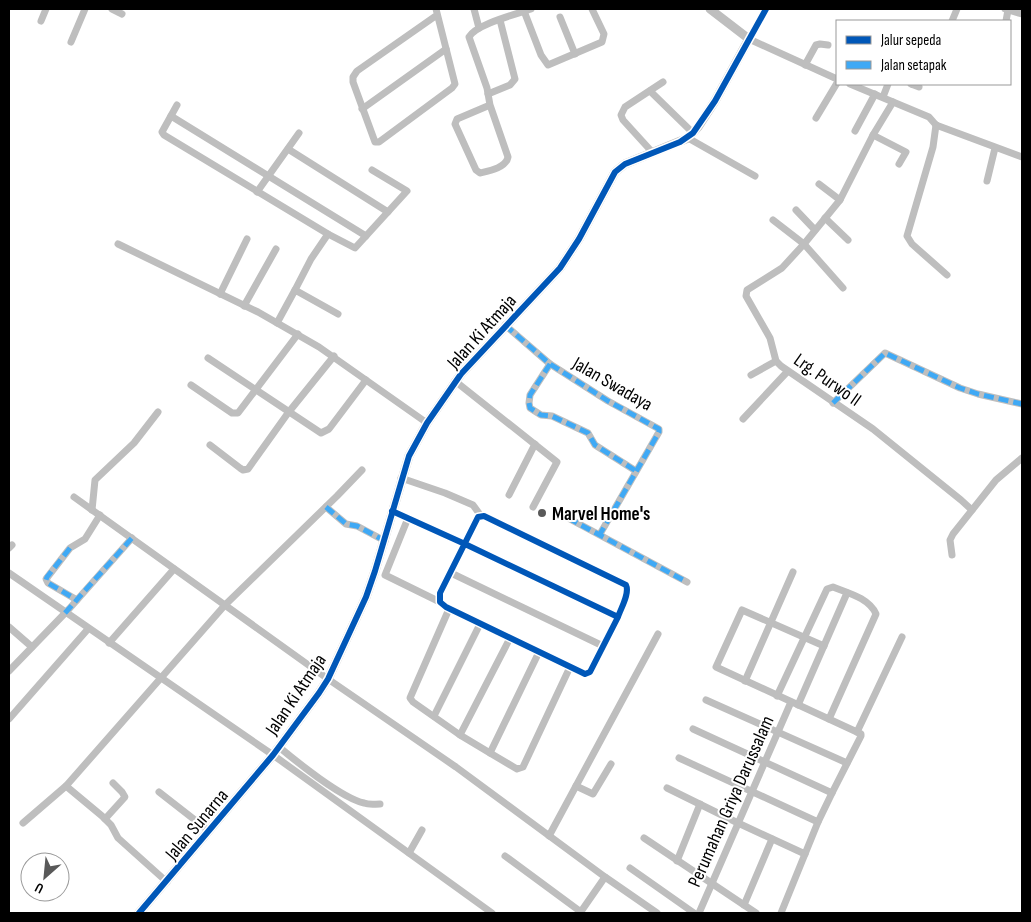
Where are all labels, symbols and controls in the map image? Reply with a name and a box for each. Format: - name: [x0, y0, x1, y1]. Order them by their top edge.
- legend: [836, 20, 1011, 85]
- text: Jalur sepeda: [880, 31, 942, 50]
- text: Jalan setapak: [880, 56, 947, 75]
- street label: Jalan Ki Atmaja: [442, 290, 522, 375]
- street label: Lrg. Purwo II: [789, 349, 865, 412]
- street label: Jalan Swadaya: [567, 352, 656, 416]
- place label: Marvel Home's: [552, 503, 650, 526]
- marker: Marvel Home's: [536, 507, 548, 519]
- street label: Jalan Ki Atmaja: [260, 650, 332, 740]
- street label: Perumahan Griya Darussalam: [683, 713, 779, 891]
- street label: Jalan Sunarna: [160, 785, 233, 866]
- north arrow: [20, 852, 70, 902]
- text: U: [32, 879, 46, 897]

